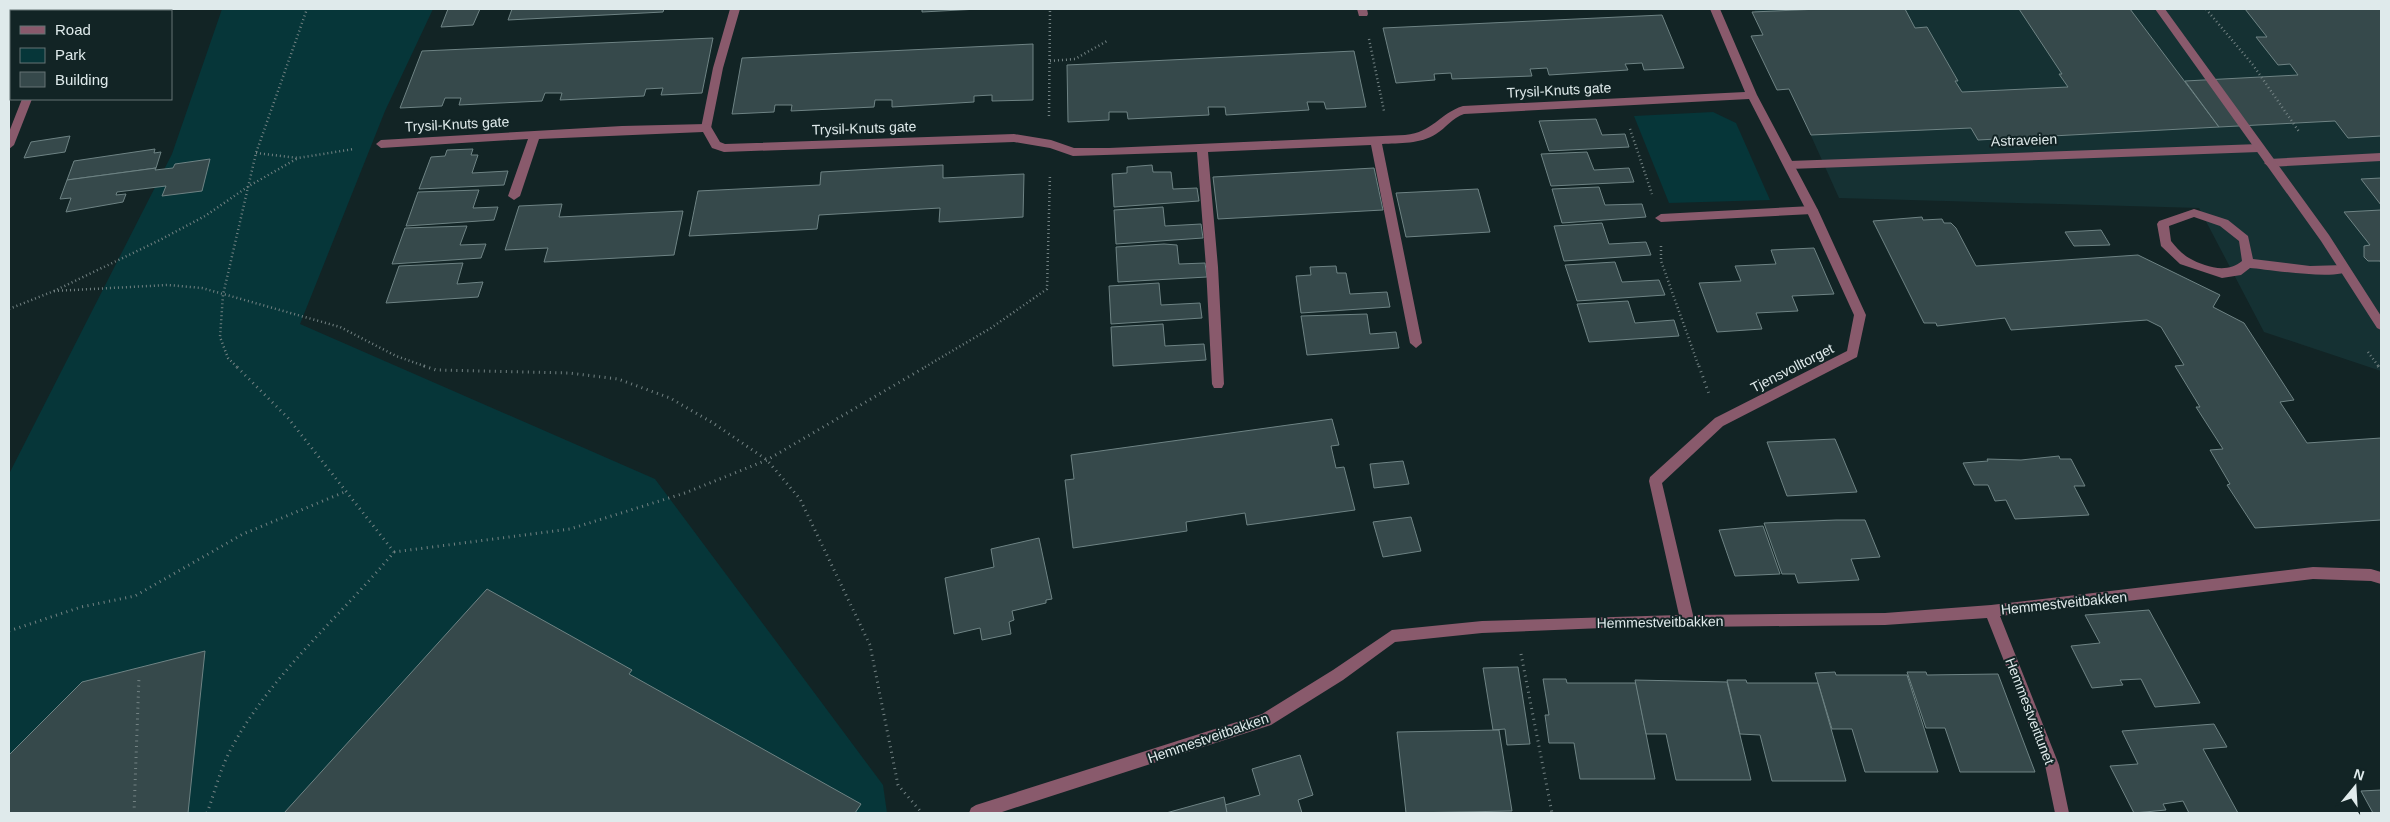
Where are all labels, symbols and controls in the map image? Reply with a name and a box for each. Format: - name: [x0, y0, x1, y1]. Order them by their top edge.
- legend: [10, 10, 172, 100]
- text: Road: [55, 21, 91, 38]
- text: Park: [55, 46, 86, 63]
- text: Building: [55, 71, 108, 88]
- street label: Trysil-Knuts gate: [1506, 79, 1612, 101]
- street label: Trysil-Knuts gate: [404, 113, 510, 135]
- street label: Trysil-Knuts gate: [811, 118, 917, 138]
- street label: Astraveien: [1991, 131, 2057, 149]
- street label: Tjensvolltorget: [1748, 340, 1836, 396]
- street label: Hemmestveitbakken: [2000, 588, 2128, 618]
- street label: Hemmestveitbakken: [1596, 613, 1724, 631]
- street label: Hemmestveittunet: [2002, 655, 2058, 767]
- street label: Hemmestveitbakken: [1145, 710, 1271, 766]
- north arrow: [2330, 762, 2380, 812]
- text: N: [2352, 765, 2366, 784]

